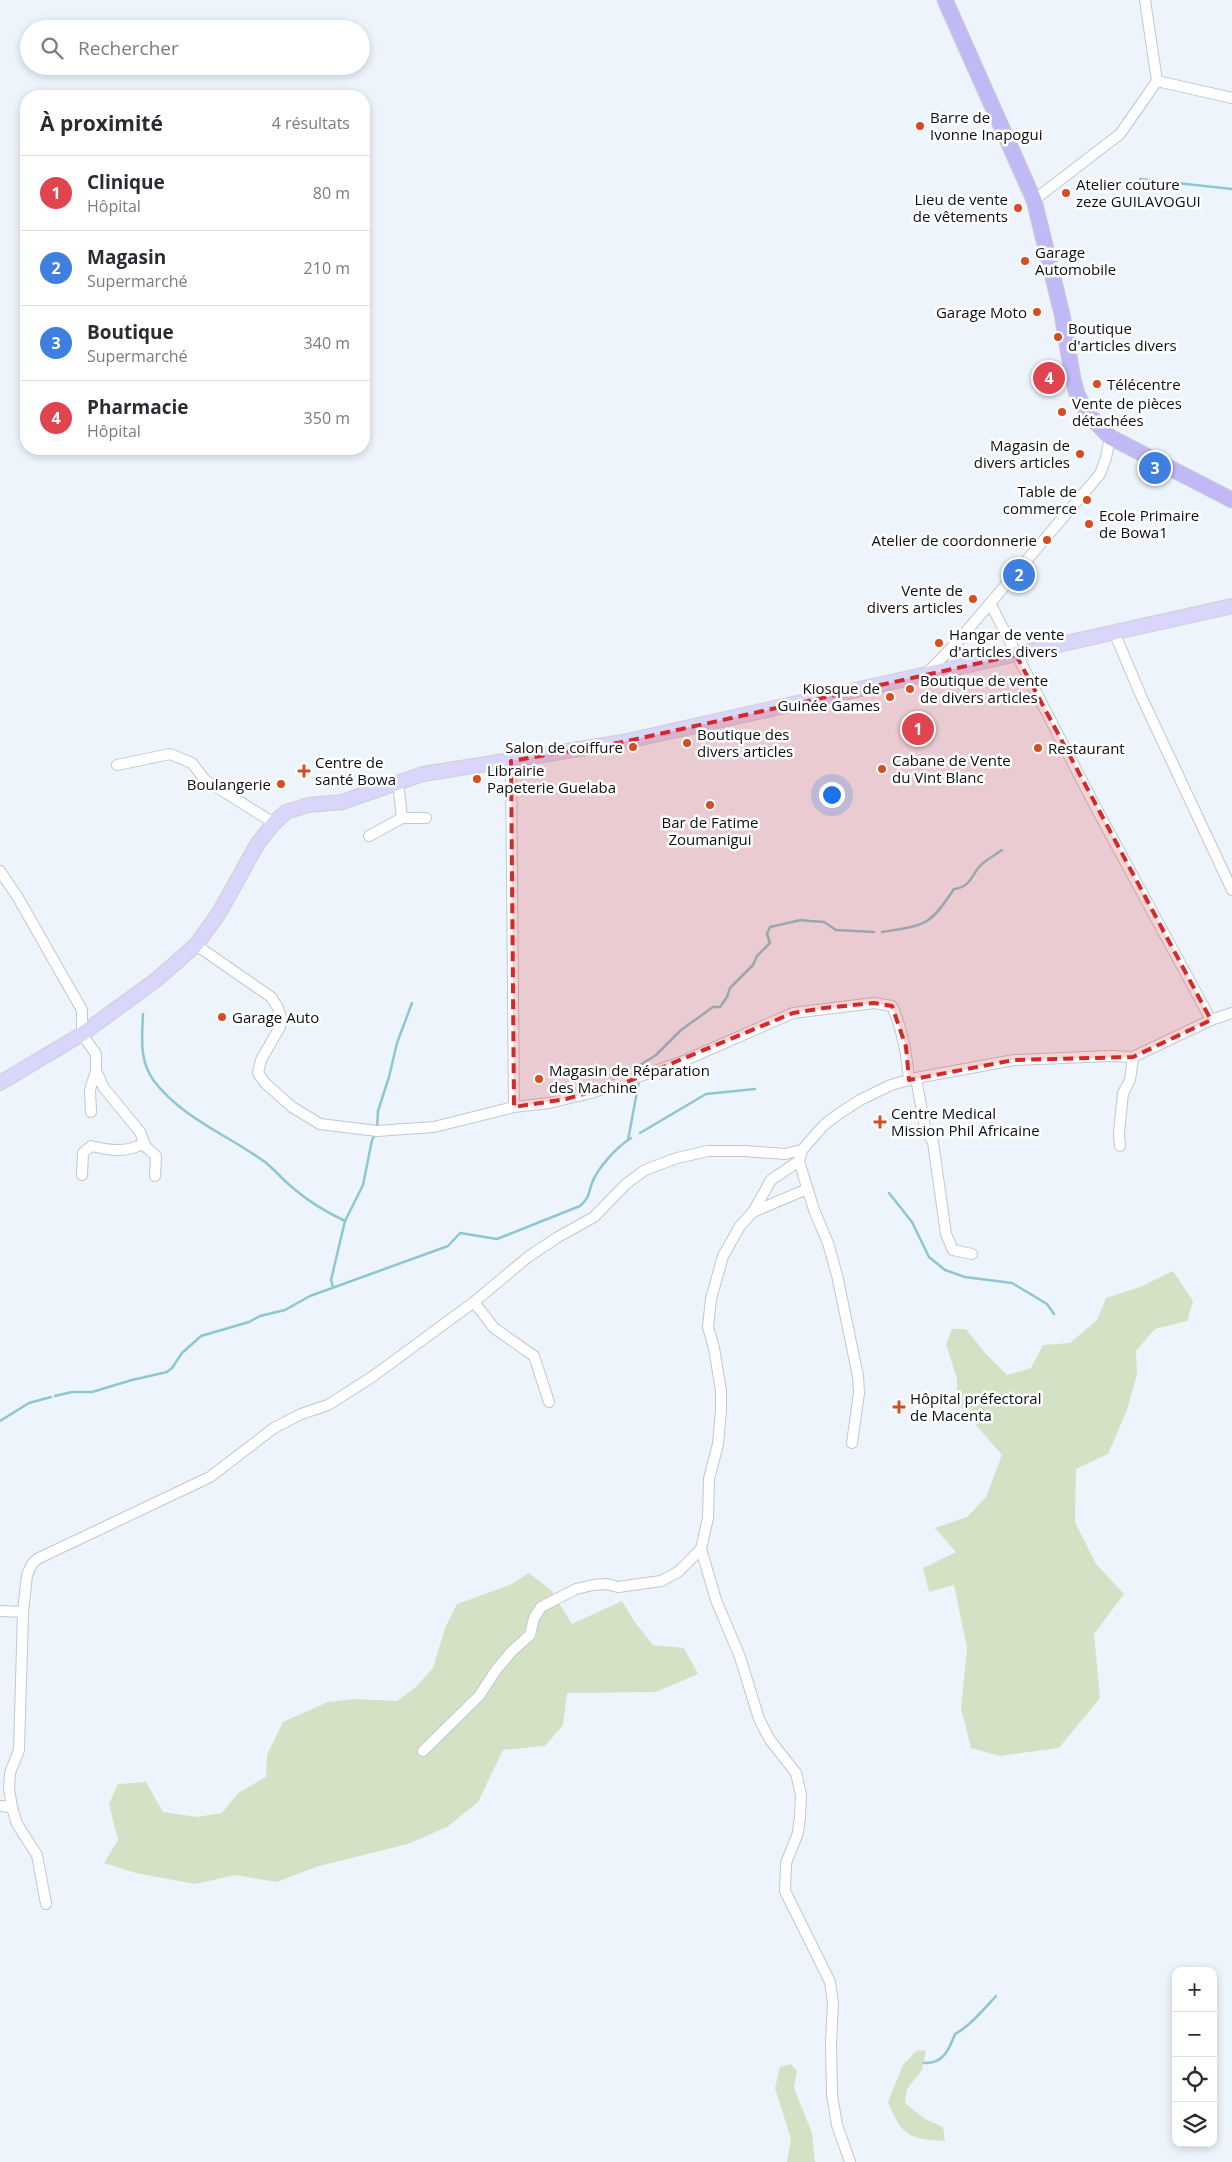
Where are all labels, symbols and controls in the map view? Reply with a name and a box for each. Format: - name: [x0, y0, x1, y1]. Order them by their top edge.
- search box: [20, 20, 370, 75]
- icon: search: [38, 34, 66, 62]
- text: Rechercher: [78, 35, 179, 61]
- place label: Barre de Ivonne Inapogui: [930, 107, 1042, 144]
- text: À proximité: [40, 109, 163, 137]
- text: 4 résultats: [272, 112, 350, 134]
- marker: Barre de Ivonne Inapogui: [914, 120, 926, 132]
- text: Clinique: [87, 169, 165, 195]
- place label: Atelier couture zeze GUILAVOGUI: [1076, 174, 1201, 211]
- text: 1: [51, 182, 61, 204]
- text: 80 m: [313, 182, 350, 204]
- marker: Atelier couture zeze GUILAVOGUI: [1060, 187, 1072, 199]
- place label: Lieu de vente de vêtements: [913, 189, 1008, 226]
- text: Hôpital: [87, 195, 141, 217]
- marker: Lieu de vente de vêtements: [1012, 202, 1024, 214]
- place label: Garage Automobile: [1035, 242, 1116, 279]
- text: Magasin: [87, 244, 166, 270]
- marker: Garage Automobile: [1019, 255, 1031, 267]
- text: 2: [51, 257, 61, 279]
- text: 210 m: [304, 257, 350, 279]
- text: Supermarché: [87, 270, 188, 292]
- place label: Garage Moto: [936, 302, 1027, 322]
- marker: Garage Moto: [1031, 306, 1043, 318]
- place label: Boutique d'articles divers: [1068, 318, 1177, 355]
- text: Boutique: [87, 319, 174, 345]
- marker: Boutique d'articles divers: [1052, 331, 1064, 343]
- text: 3: [51, 332, 61, 354]
- text: 340 m: [304, 332, 350, 354]
- text: Supermarché: [87, 345, 188, 367]
- pin: 4: [1033, 359, 1065, 397]
- place label: Télécentre: [1107, 374, 1181, 394]
- marker: Télécentre: [1091, 378, 1103, 390]
- place label: Vente de pièces détachées: [1072, 393, 1182, 430]
- text: Pharmacie: [87, 394, 188, 420]
- marker: Vente de pièces détachées: [1056, 406, 1068, 418]
- text: 4: [51, 407, 61, 429]
- text: 350 m: [304, 407, 350, 429]
- text: Hôpital: [87, 420, 141, 442]
- place label: Magasin de divers articles: [974, 435, 1070, 472]
- marker: Magasin de divers articles: [1074, 448, 1086, 460]
- pin: 3: [1139, 449, 1171, 487]
- place label: Table de commerce: [1003, 481, 1077, 518]
- marker: Table de commerce: [1081, 494, 1093, 506]
- place label: Ecole Primaire de Bowa1: [1099, 505, 1199, 542]
- marker: Ecole Primaire de Bowa1: [1083, 518, 1095, 530]
- place label: Atelier de coordonnerie: [872, 530, 1037, 550]
- marker: Atelier de coordonnerie: [1041, 534, 1053, 546]
- pin: 2: [1003, 556, 1035, 594]
- place label: Vente de divers articles: [867, 580, 963, 617]
- marker: Vente de divers articles: [967, 593, 979, 605]
- place label: Hangar de vente d'articles divers: [949, 624, 1064, 661]
- marker: Hangar de vente d'articles divers: [933, 637, 945, 649]
- place label: Boutique de vente de divers articles: [920, 670, 1048, 707]
- place label: Kiosque de Guinée Games: [777, 678, 880, 715]
- marker: Boutique de vente de divers articles: [904, 683, 916, 695]
- marker: Kiosque de Guinée Games: [884, 691, 896, 703]
- pin: 1: [902, 710, 934, 748]
- place label: Boutique des divers articles: [697, 724, 793, 761]
- place label: Salon de coiffure: [505, 737, 623, 757]
- marker: Boutique des divers articles: [681, 737, 693, 749]
- place label: Restaurant: [1048, 738, 1125, 758]
- marker: Salon de coiffure: [627, 741, 639, 753]
- marker: Restaurant: [1032, 742, 1044, 754]
- place label: Cabane de Vente du Vint Blanc: [892, 750, 1011, 787]
- place label: Centre de santé Bowa: [315, 752, 396, 789]
- place label: Librairie Papeterie Guelaba: [487, 760, 616, 797]
- marker: Cabane de Vente du Vint Blanc: [876, 763, 888, 775]
- marker: Centre de santé Bowa: [297, 764, 311, 778]
- marker: Librairie Papeterie Guelaba: [471, 773, 483, 785]
- place label: Boulangerie: [187, 774, 271, 794]
- marker: Boulangerie: [275, 778, 287, 790]
- your location: [819, 782, 845, 808]
- marker: Bar de Fatime Zoumanigui: [704, 799, 716, 811]
- place label: Bar de Fatime Zoumanigui: [661, 812, 759, 849]
- place label: Garage Auto: [232, 1007, 319, 1027]
- marker: Garage Auto: [216, 1011, 228, 1023]
- place label: Magasin de Réparation des Machine: [549, 1060, 710, 1097]
- marker: Magasin de Réparation des Machine: [533, 1073, 545, 1085]
- place label: Centre Medical Mission Phil Africaine: [891, 1103, 1040, 1140]
- marker: Centre Medical Mission Phil Africaine: [873, 1115, 887, 1129]
- place label: Hôpital préfectoral de Macenta: [910, 1388, 1041, 1425]
- marker: Hôpital préfectoral de Macenta: [892, 1400, 906, 1414]
- map controls: [1172, 1967, 1217, 2147]
- button: +: [1172, 1967, 1217, 2012]
- button: −: [1172, 2012, 1217, 2057]
- button: locate: [1172, 2057, 1217, 2102]
- button: layers: [1172, 2102, 1217, 2147]

